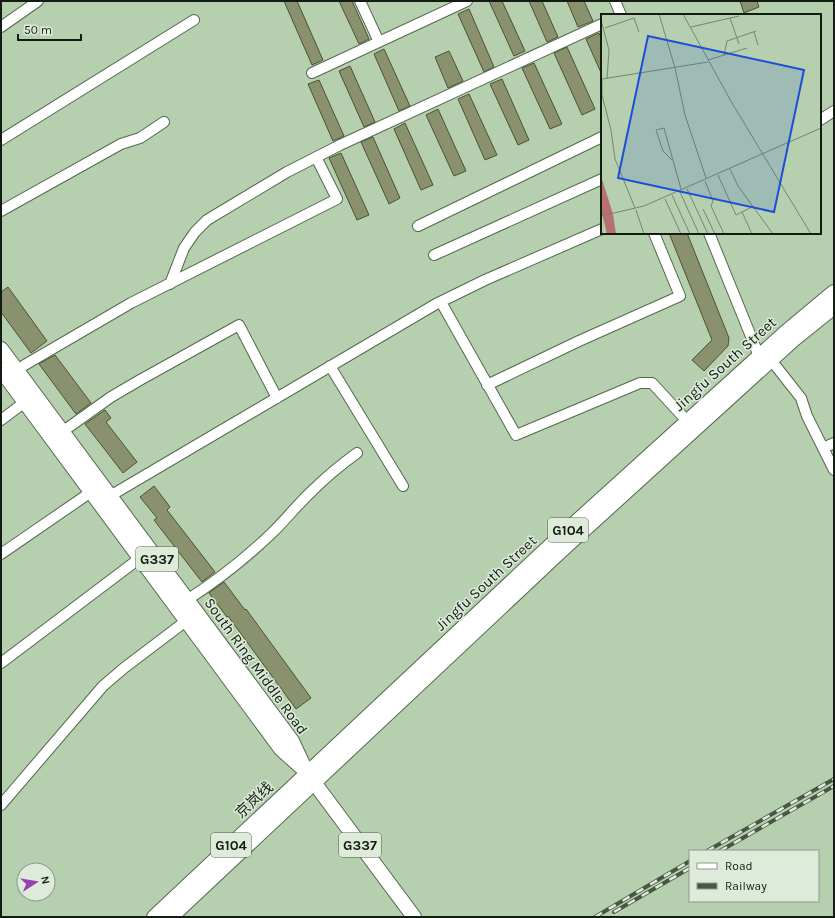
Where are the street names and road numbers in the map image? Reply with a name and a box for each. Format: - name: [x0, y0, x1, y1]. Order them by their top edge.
- street label: Jingfu South Street: [670, 313, 780, 415]
- road number: G104: [548, 518, 588, 542]
- street label: Jingfu South Street: [432, 531, 541, 634]
- road number: G337: [136, 547, 178, 571]
- street label: South Ring Middle Road: [200, 594, 312, 738]
- street label: 京岚线: [231, 778, 277, 822]
- road number: G104: [211, 833, 251, 857]
- road number: G337: [339, 833, 381, 857]

